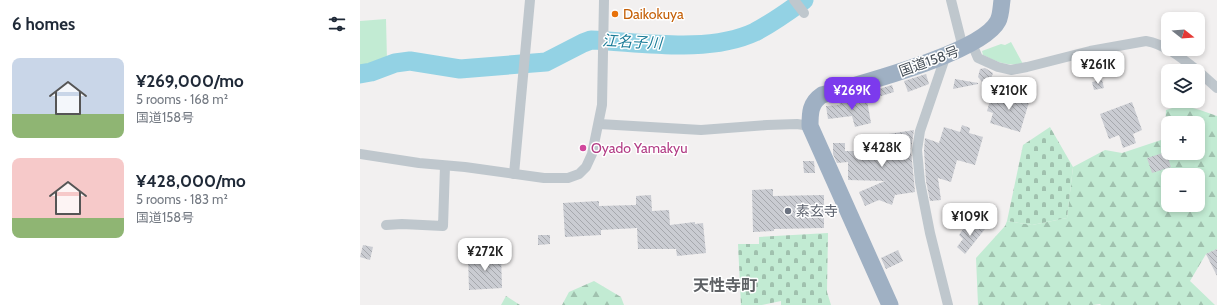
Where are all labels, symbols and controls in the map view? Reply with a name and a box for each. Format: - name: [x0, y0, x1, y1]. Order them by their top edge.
- place label: Daikokuya: [623, 5, 684, 23]
- marker: Daikokuya: [610, 9, 620, 19]
- north arrow: [1161, 12, 1205, 56]
- map controls: [1161, 12, 1205, 212]
- icon: filters: [326, 13, 348, 35]
- text: 6 homes: [12, 14, 75, 34]
- water label: 江名子川: [602, 31, 664, 53]
- street label: 国道158号: [896, 42, 962, 80]
- pin: ¥261K: [1070, 51, 1126, 85]
- text: ¥261K: [1081, 56, 1115, 72]
- button: layers: [1161, 64, 1205, 108]
- text: ¥269,000/mo: [136, 71, 244, 91]
- icon: home: [44, 74, 92, 122]
- pin: ¥269K: [824, 77, 880, 111]
- pin: ¥210K: [981, 77, 1037, 111]
- text: ¥269K: [833, 82, 871, 98]
- text: ¥210K: [991, 82, 1027, 98]
- text: 5 rooms · 168 m²: [136, 91, 228, 107]
- text: 国道158号: [136, 109, 194, 125]
- button: +: [1161, 116, 1205, 160]
- pin: ¥428K: [854, 134, 910, 168]
- place label: Oyado Yamakyu: [591, 139, 688, 157]
- text: ¥428K: [863, 139, 901, 155]
- marker: Oyado Yamakyu: [578, 143, 588, 153]
- button: −: [1161, 168, 1205, 212]
- text: ¥428,000/mo: [136, 171, 246, 191]
- icon: home: [44, 174, 92, 222]
- text: 5 rooms · 183 m²: [136, 191, 228, 207]
- place label: 素玄寺: [796, 202, 838, 220]
- pin: ¥109K: [942, 203, 998, 237]
- marker: 素玄寺: [783, 206, 793, 216]
- text: ¥109K: [951, 208, 989, 224]
- text: 国道158号: [136, 209, 194, 225]
- pin: ¥272K: [457, 238, 513, 272]
- text: ¥272K: [467, 243, 503, 259]
- district label: 天性寺町: [693, 276, 757, 295]

